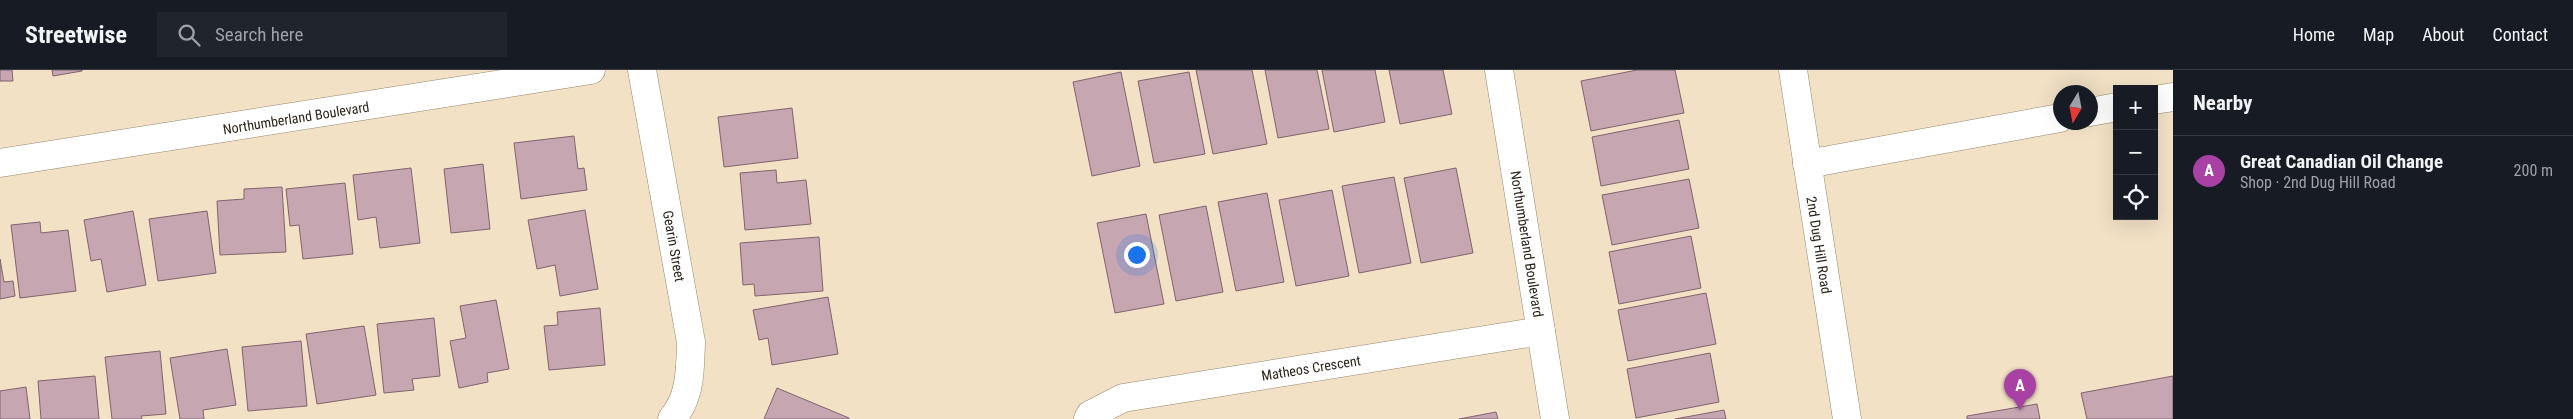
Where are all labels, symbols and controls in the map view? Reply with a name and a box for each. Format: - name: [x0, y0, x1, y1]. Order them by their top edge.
- search box: [157, 12, 507, 57]
- text: Streetwise: [25, 21, 127, 49]
- icon: search: [175, 21, 203, 49]
- text: Search here: [215, 23, 303, 46]
- text: Home: [2293, 24, 2335, 45]
- text: Map: [2363, 24, 2394, 45]
- text: About: [2422, 24, 2464, 45]
- text: Contact: [2492, 24, 2548, 45]
- north arrow: [2053, 85, 2098, 130]
- map controls: [2113, 85, 2158, 220]
- button: +: [2113, 85, 2158, 130]
- text: Nearby: [2193, 91, 2252, 115]
- street label: Northumberland Boulevard: [222, 99, 370, 137]
- button: −: [2113, 130, 2158, 175]
- text: Great Canadian Oil Change: [2240, 150, 2443, 173]
- text: A: [2204, 161, 2214, 180]
- text: 200 m: [2514, 161, 2553, 180]
- street label: Northumberland Boulevard: [1508, 170, 1546, 318]
- text: Shop · 2nd Dug Hill Road: [2240, 173, 2396, 192]
- button: locate: [2113, 175, 2158, 220]
- street label: 2nd Dug Hill Road: [1803, 195, 1835, 295]
- street label: Gearin Street: [660, 209, 688, 283]
- your location: [1124, 242, 1150, 268]
- street label: Matheos Crescent: [1260, 352, 1362, 384]
- pin: A: [2004, 369, 2036, 410]

